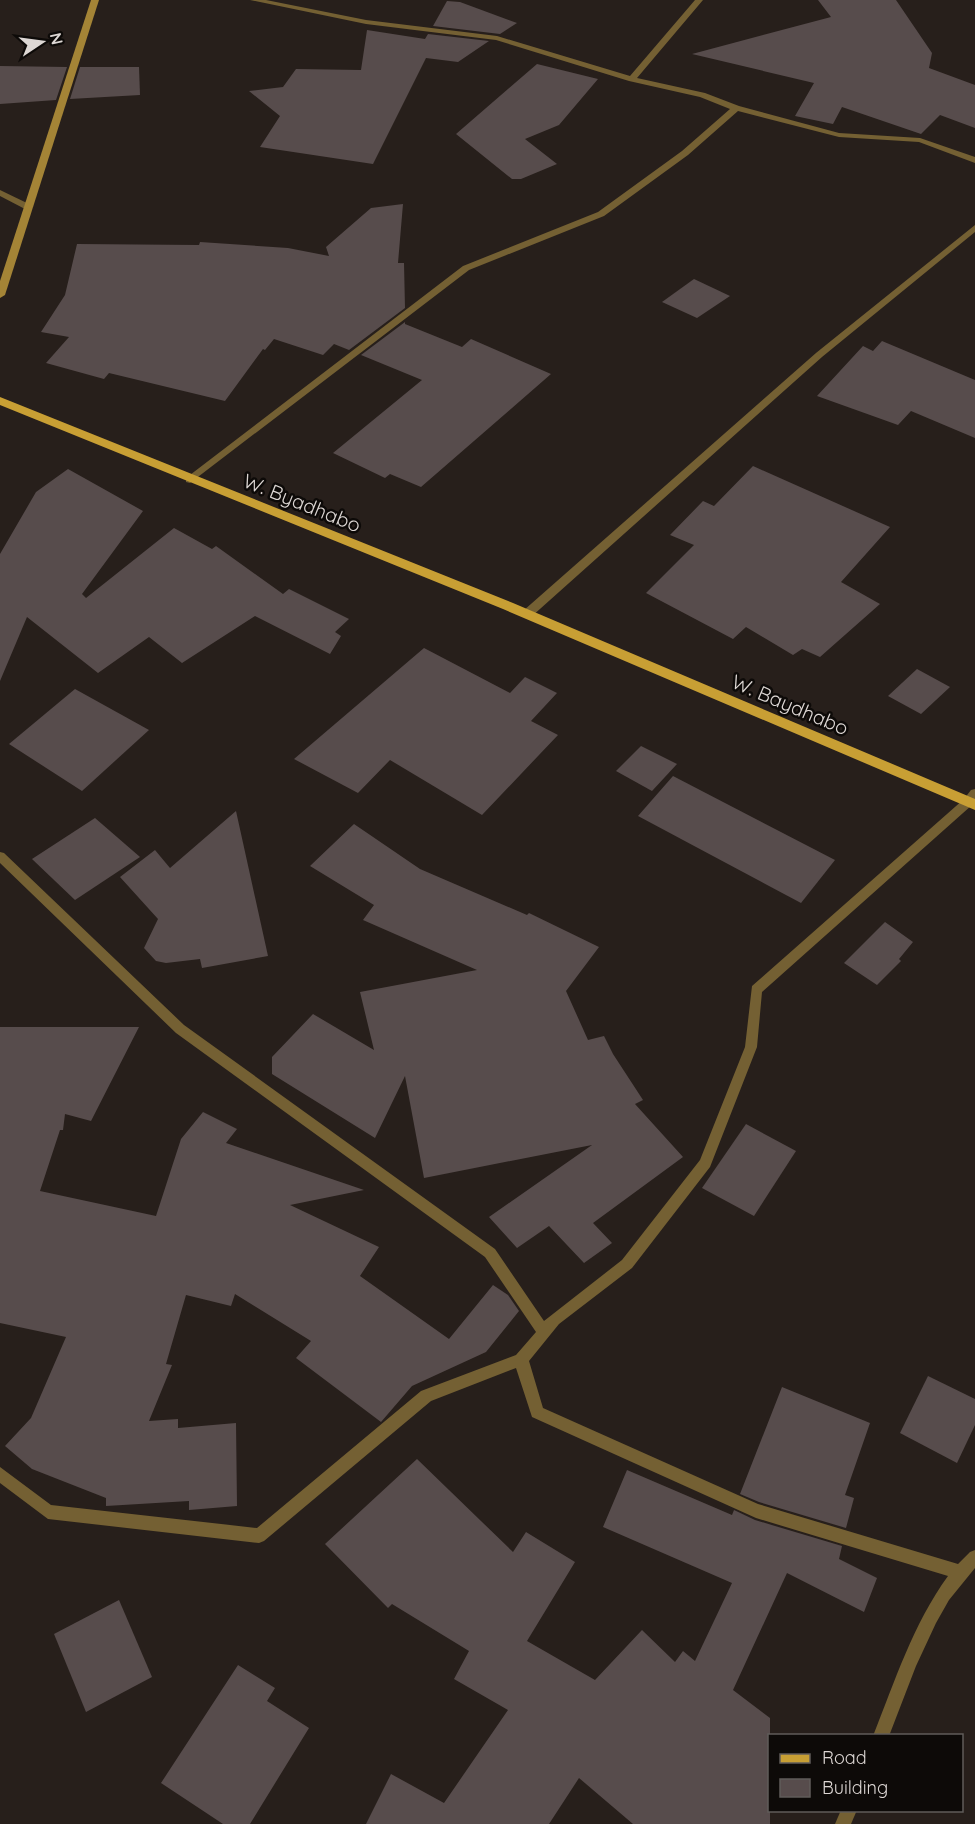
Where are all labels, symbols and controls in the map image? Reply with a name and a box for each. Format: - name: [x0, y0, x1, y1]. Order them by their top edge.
- north arrow: [12, 12, 72, 72]
- text: N: [46, 31, 68, 47]
- street label: W. Byadhabo: [240, 468, 365, 537]
- street label: W. Baydhabo: [728, 669, 852, 740]
- legend: [768, 1734, 963, 1812]
- text: Road: [822, 1746, 867, 1769]
- text: Building: [822, 1776, 888, 1799]

